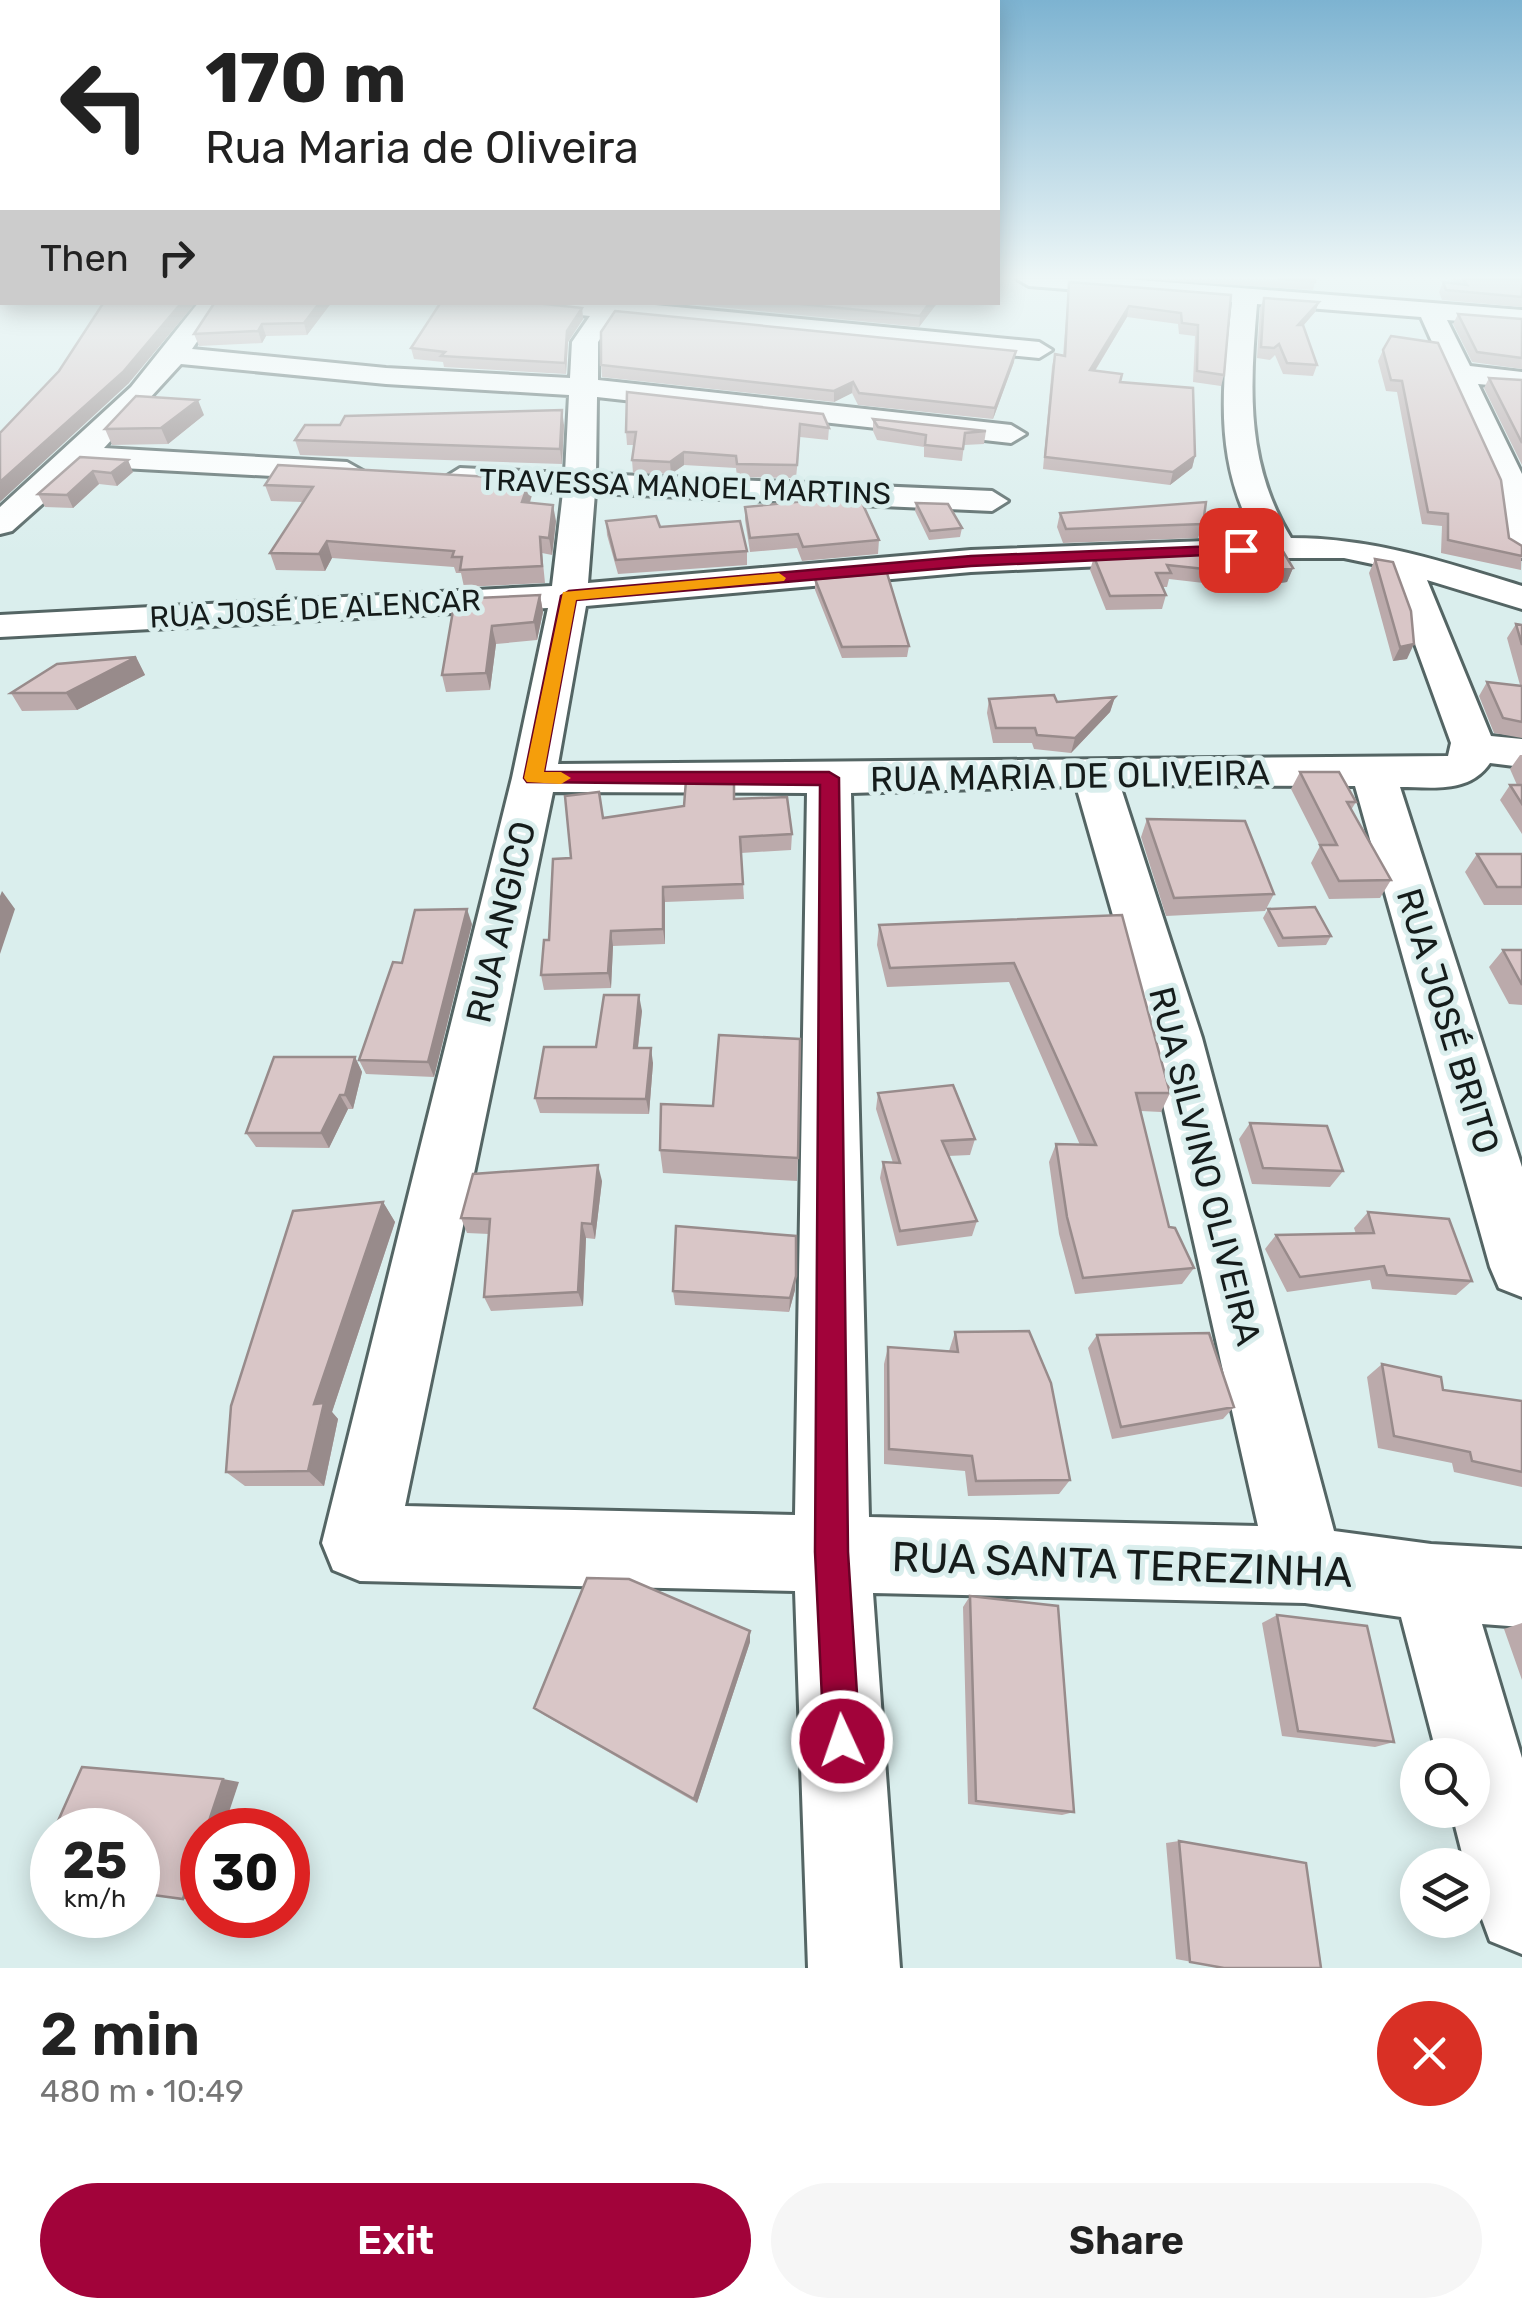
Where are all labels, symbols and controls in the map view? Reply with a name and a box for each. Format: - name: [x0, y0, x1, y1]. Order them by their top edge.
- text: 170 m: [205, 37, 407, 120]
- icon: left: [40, 40, 170, 170]
- text: Rua Maria de Oliveira: [205, 121, 639, 174]
- icon: right: [149, 230, 204, 285]
- text: Then: [40, 235, 129, 281]
- street label: TRAVESSA MANOEL MARTINS: [478, 462, 892, 512]
- pin: [1199, 508, 1284, 593]
- icon: arrive: [1214, 523, 1269, 578]
- street label: RUA JOSÉ DE ALENCAR: [149, 582, 481, 636]
- street label: RUA MARIA DE OLIVEIRA: [870, 752, 1270, 800]
- street label: RUA ANGICO: [457, 817, 545, 1027]
- street label: RUA JOSÉ BRITO: [1388, 883, 1508, 1159]
- street label: RUA SILVINO OLIVEIRA: [1140, 982, 1270, 1350]
- street label: RUA SANTA TEREZINHA: [891, 1532, 1353, 1598]
- position arrow: [790, 1689, 894, 1793]
- map controls: [1400, 1738, 1490, 1938]
- button: search: [1400, 1738, 1490, 1828]
- speed limit sign: 30: [180, 1808, 310, 1938]
- text: 25: [63, 1831, 127, 1891]
- button: layers: [1400, 1848, 1490, 1938]
- text: km/h: [64, 1884, 126, 1913]
- text: 2 min: [40, 1999, 200, 2070]
- button: close: [1377, 2001, 1482, 2106]
- text: 480 m · 10:49: [40, 2072, 244, 2110]
- button: Exit: [40, 2183, 751, 2298]
- button: Share: [771, 2183, 1482, 2298]

